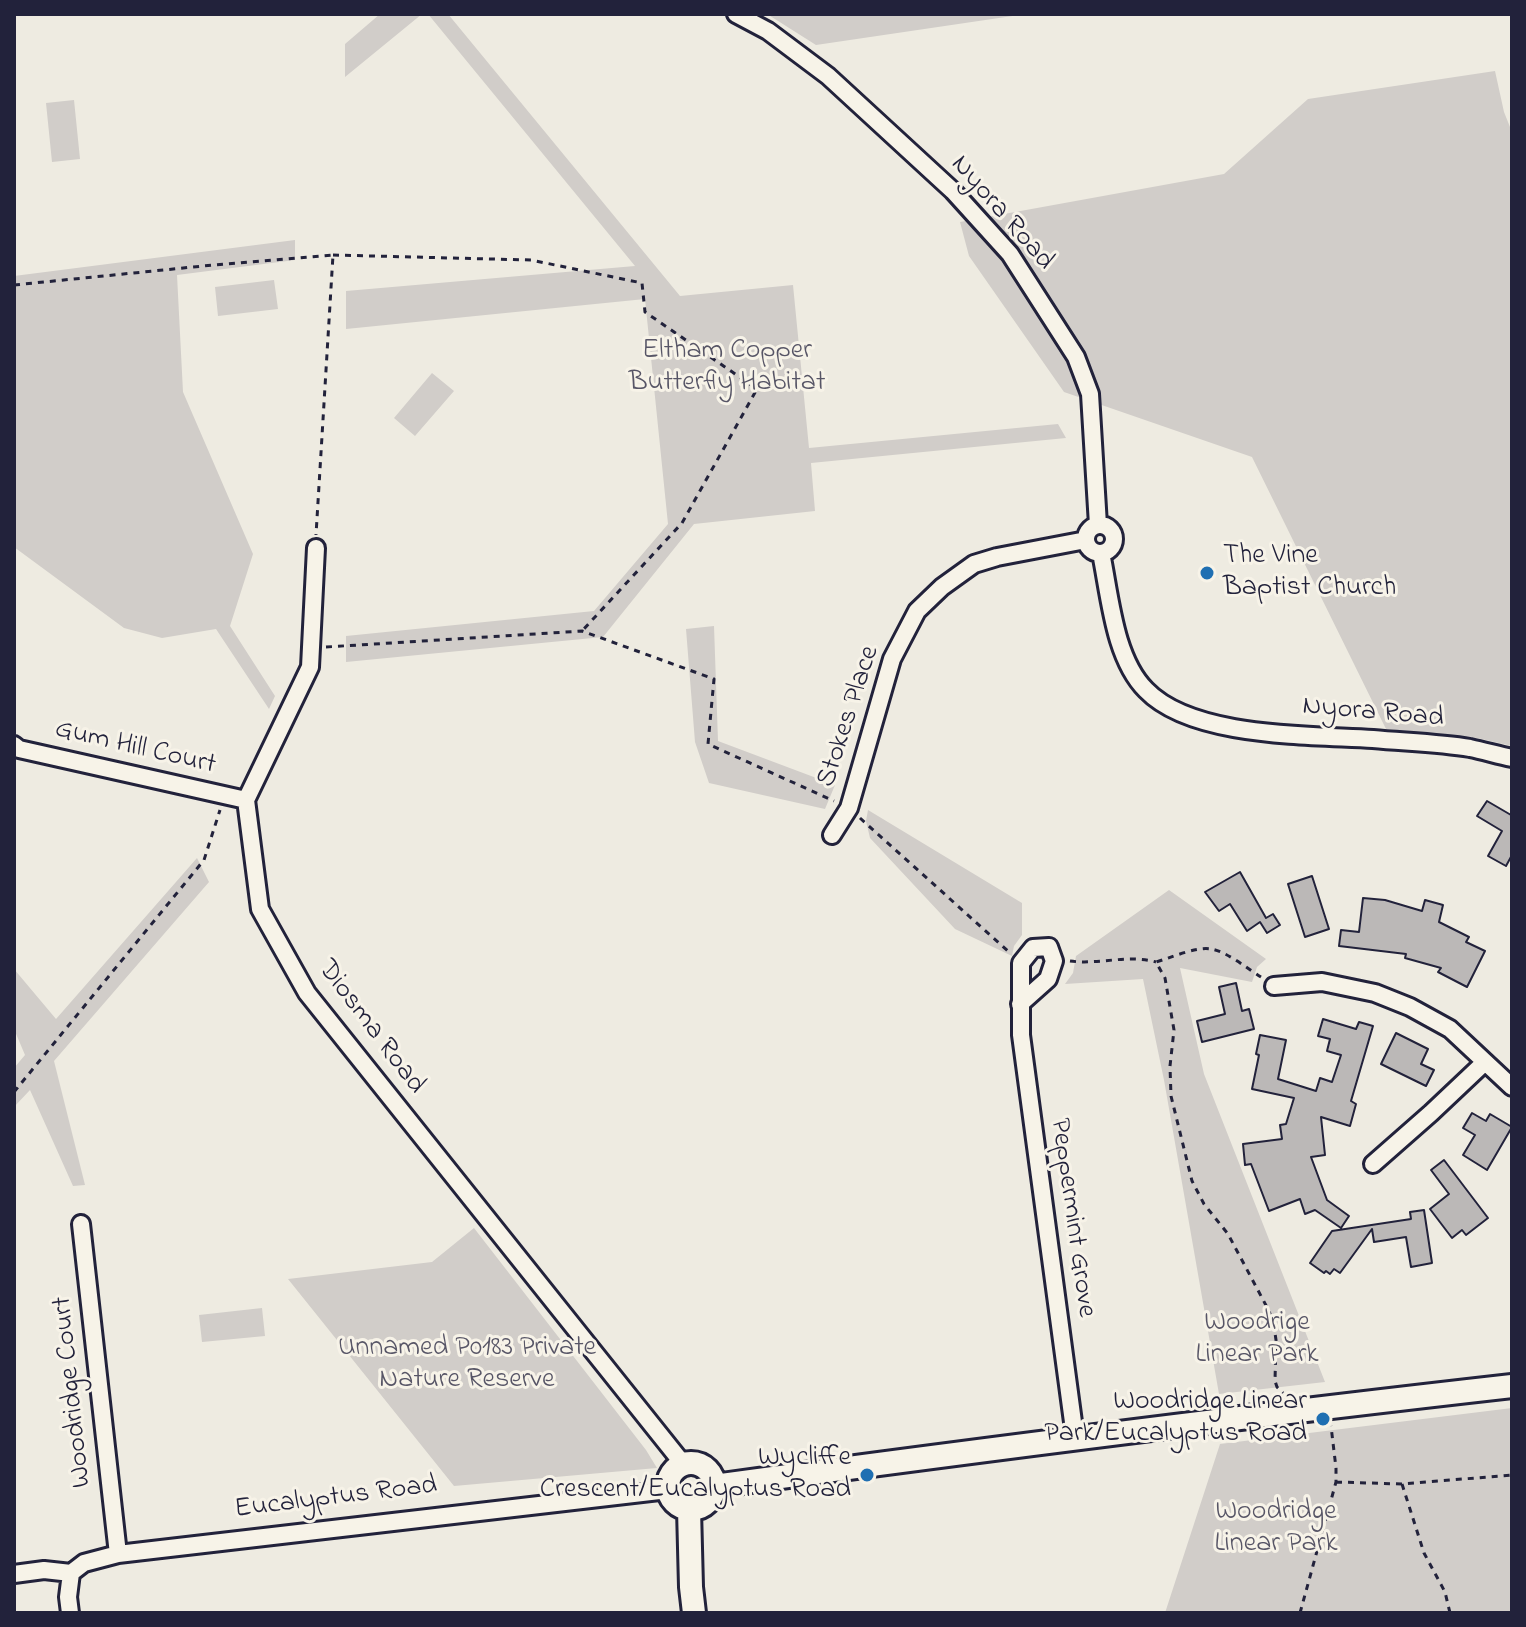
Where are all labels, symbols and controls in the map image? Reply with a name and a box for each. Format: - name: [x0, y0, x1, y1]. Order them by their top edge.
- street label: Nyora Road: [942, 150, 1060, 278]
- park label: Eltham Copper Butterfly Habitat: [629, 335, 825, 401]
- place label: The Vine Baptist Church: [1223, 540, 1396, 606]
- marker: The Vine Baptist Church: [1198, 564, 1216, 582]
- street label: Stokes Place: [811, 642, 889, 792]
- street label: Nyora Road: [1301, 691, 1445, 737]
- street label: Gum Hill Court: [51, 714, 219, 784]
- street label: Diosma Road: [309, 954, 431, 1102]
- street label: Peppermint Grove: [1040, 1116, 1102, 1320]
- street label: Woodridge Court: [47, 1295, 101, 1489]
- park label: Woodrige Linear Park: [1195, 1307, 1319, 1373]
- park label: Unnamed P0183 Private Nature Reserve: [338, 1332, 596, 1398]
- place label: Woodridge Linear Park/Eucalyptus Road: [1044, 1386, 1307, 1452]
- marker: Woodridge Linear Park/Eucalyptus Road: [1314, 1410, 1332, 1428]
- place label: Wycliffe Crescent/Eucalyptus Road: [540, 1442, 851, 1508]
- marker: Wycliffe Crescent/Eucalyptus Road: [858, 1466, 876, 1484]
- street label: Eucalyptus Road: [233, 1470, 439, 1528]
- park label: Woodridge Linear Park: [1214, 1496, 1338, 1562]

